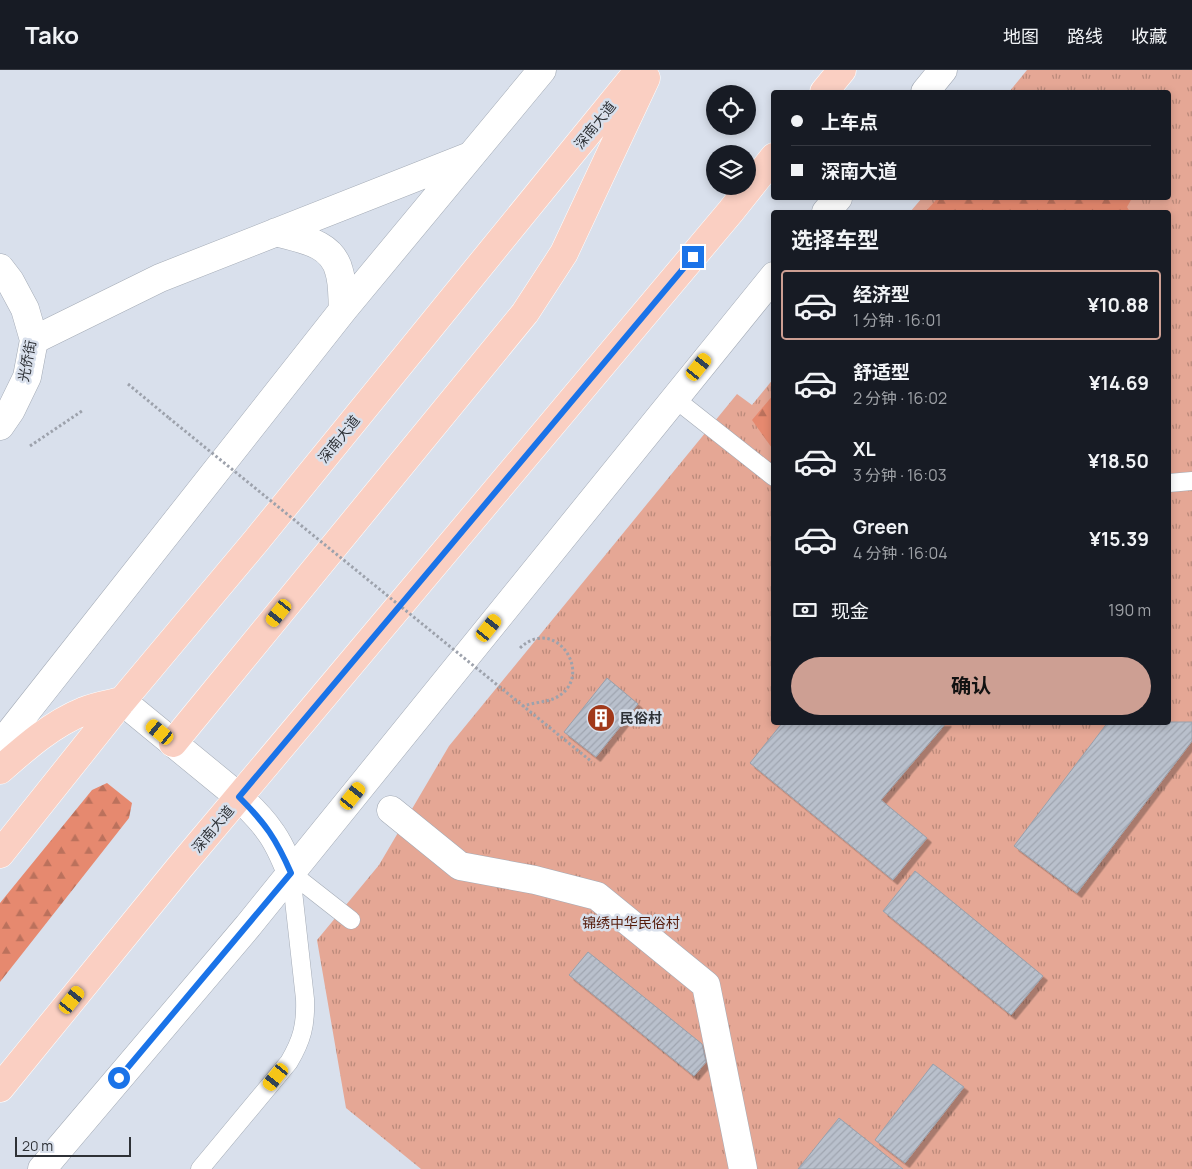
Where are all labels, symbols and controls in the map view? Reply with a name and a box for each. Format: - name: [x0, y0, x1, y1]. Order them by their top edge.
- text: Tako: [25, 18, 79, 51]
- text: 地图: [1003, 24, 1039, 48]
- text: 路线: [1067, 24, 1103, 48]
- text: 收藏: [1131, 24, 1167, 48]
- map controls: [706, 85, 756, 195]
- button: locate: [706, 85, 756, 135]
- street label: 深南大道: [570, 97, 620, 152]
- text: 上车点: [821, 109, 878, 135]
- button: layers: [706, 145, 756, 195]
- text: 深南大道: [821, 158, 897, 184]
- text: 选择车型: [791, 225, 879, 255]
- route end: [682, 246, 704, 268]
- text: 经济型: [853, 281, 910, 307]
- icon: car: [793, 283, 838, 328]
- text: ¥10.88: [1088, 292, 1149, 318]
- text: 1 分钟 · 16:01: [853, 309, 941, 331]
- street label: 光侨街: [13, 338, 40, 383]
- car: [683, 351, 714, 383]
- text: 舒适型: [853, 359, 910, 385]
- icon: car: [793, 361, 838, 406]
- text: ¥14.69: [1089, 370, 1149, 396]
- text: 2 分钟 · 16:02: [853, 387, 947, 409]
- street label: 深南大道: [314, 411, 364, 466]
- text: XL: [853, 436, 876, 462]
- icon: car: [793, 439, 838, 484]
- text: ¥18.50: [1088, 448, 1149, 474]
- text: 3 分钟 · 16:03: [853, 464, 947, 486]
- text: Green: [853, 514, 909, 540]
- icon: car: [793, 517, 838, 562]
- text: ¥15.39: [1089, 526, 1149, 552]
- text: 4 分钟 · 16:04: [853, 542, 948, 564]
- icon: cash: [791, 596, 819, 624]
- car: [263, 597, 294, 629]
- text: 现金: [831, 598, 869, 624]
- text: 190 m: [1108, 599, 1151, 621]
- car: [473, 612, 504, 644]
- button: 确认: [791, 657, 1151, 715]
- building icon: 民俗村: [586, 703, 616, 733]
- place label: 民俗村: [620, 708, 662, 727]
- car: [143, 717, 176, 747]
- car: [337, 780, 368, 812]
- street label: 深南大道: [187, 801, 238, 856]
- park label: 锦绣中华民俗村: [582, 913, 680, 932]
- car: [56, 984, 87, 1016]
- car: [260, 1061, 291, 1093]
- route start: [108, 1067, 130, 1089]
- scale bar: [15, 1134, 131, 1157]
- text: 20 m: [22, 1136, 53, 1155]

